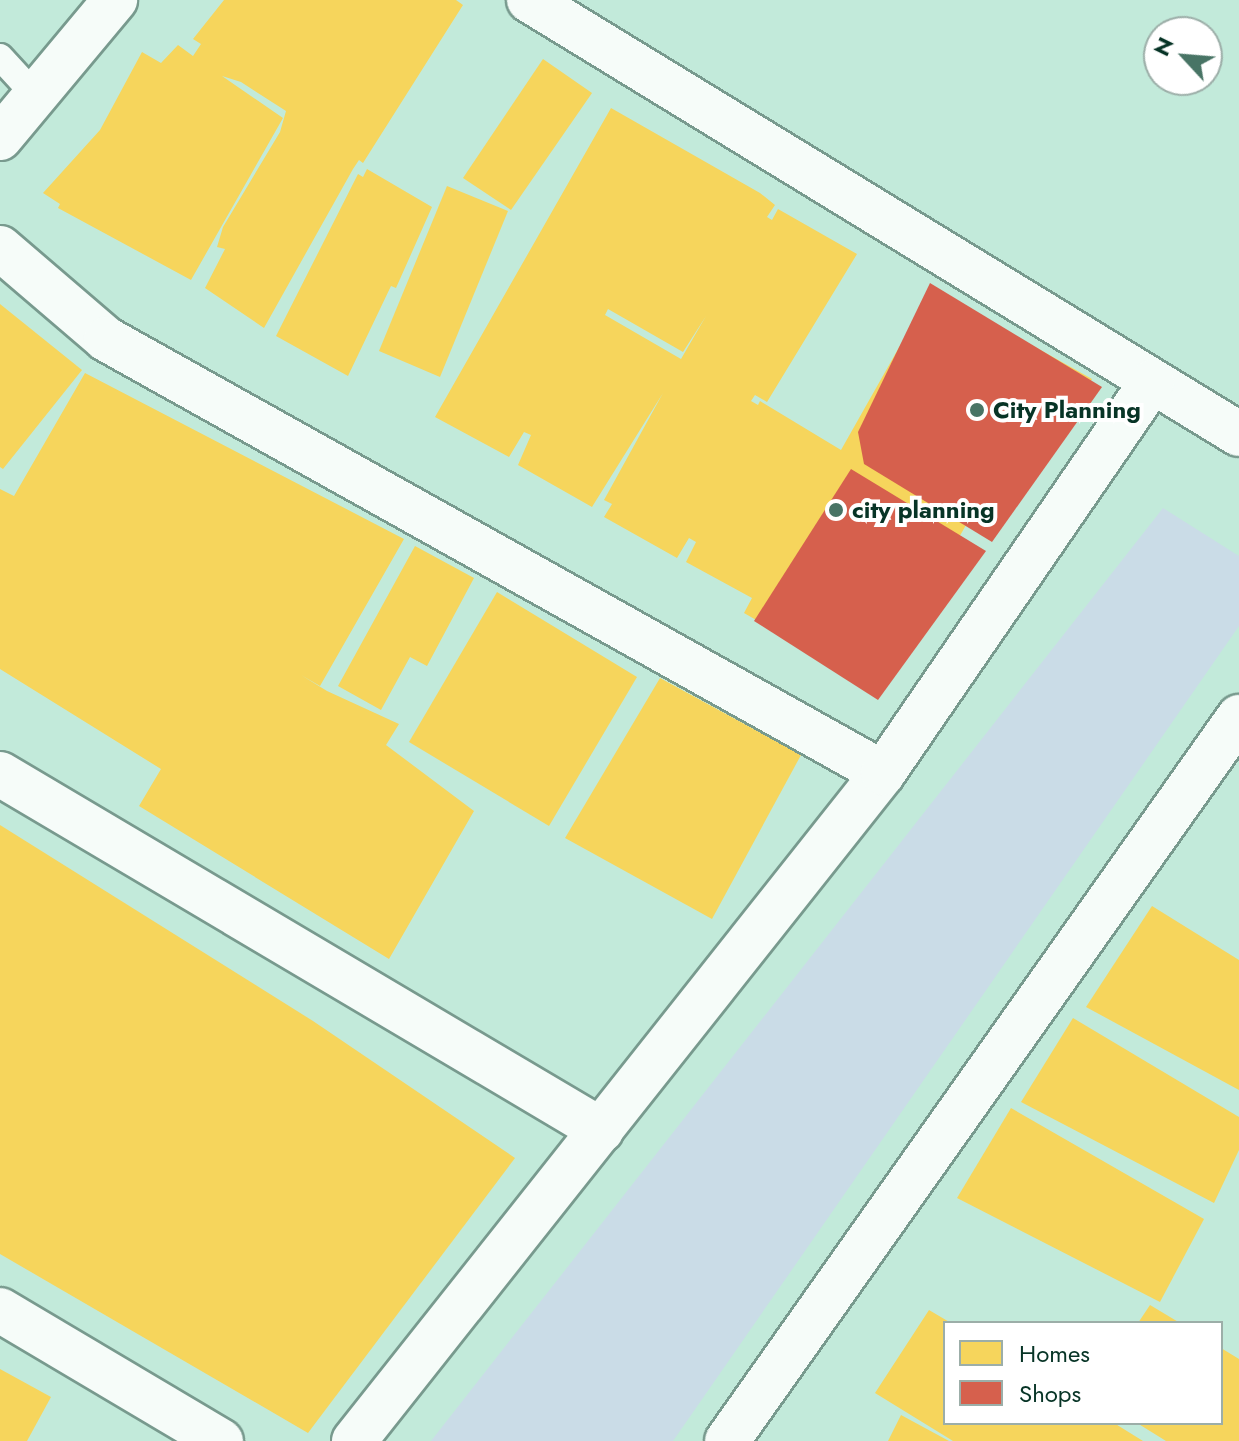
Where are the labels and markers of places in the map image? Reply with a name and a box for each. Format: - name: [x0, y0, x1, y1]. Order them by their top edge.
- place label: City Planning: [993, 396, 1141, 424]
- marker: City Planning: [968, 401, 986, 419]
- place label: city planning: [852, 496, 995, 524]
- marker: city planning: [827, 501, 845, 519]

